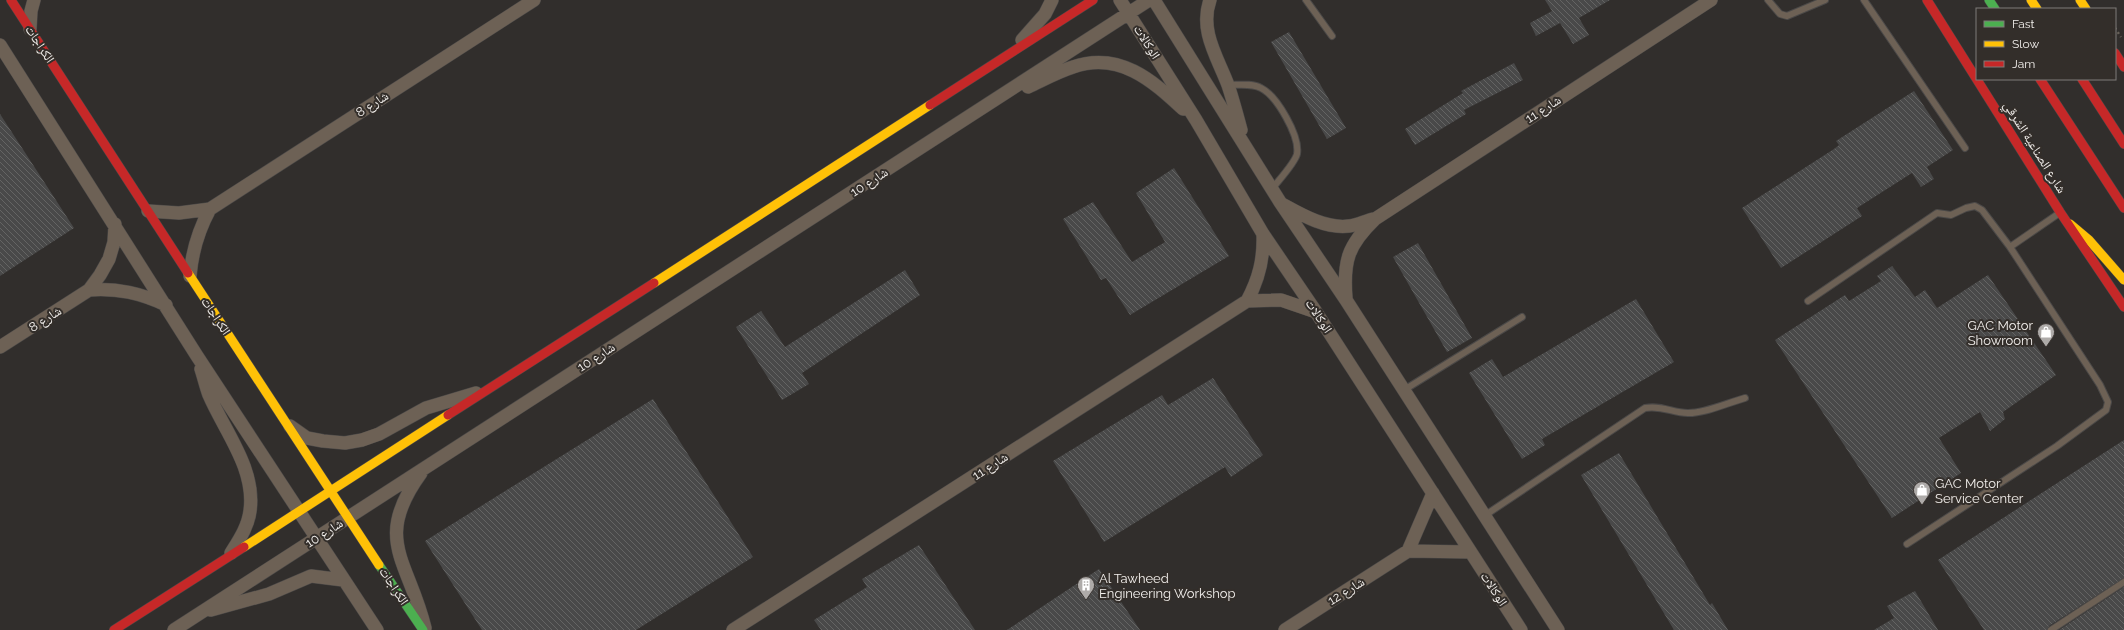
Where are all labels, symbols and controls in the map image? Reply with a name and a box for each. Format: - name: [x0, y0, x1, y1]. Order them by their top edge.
- legend: [1976, 8, 2116, 80]
- text: Fast: [2012, 17, 2035, 31]
- street label: الكراجات: [21, 22, 58, 66]
- street label: الوكالات: [1130, 22, 1163, 62]
- text: Slow: [2012, 37, 2039, 51]
- text: Jam: [2012, 57, 2035, 71]
- street label: شارع 8: [353, 88, 392, 122]
- street label: شارع 11: [1522, 92, 1565, 128]
- street label: شارع الصناعية الشرقي: [1998, 98, 2069, 198]
- street label: شارع 10: [847, 164, 892, 201]
- street label: الكراجات: [197, 294, 234, 338]
- street label: الوكالات: [1302, 296, 1335, 336]
- street label: شارع 8: [26, 303, 65, 337]
- place label: GAC Motor Showroom: [1968, 318, 2033, 348]
- shop icon: GAC Motor Showroom: [2036, 322, 2056, 347]
- street label: شارع 10: [574, 339, 619, 376]
- street label: شارع 11: [969, 449, 1012, 485]
- place label: GAC Motor Service Center: [1935, 476, 2024, 506]
- shop icon: GAC Motor Service Center: [1912, 480, 1932, 505]
- street label: شارع 10: [302, 515, 347, 552]
- street label: الكراجات: [375, 564, 412, 608]
- street label: الوكالات: [1477, 569, 1510, 609]
- place label: Al Tawheed Engineering Workshop: [1099, 571, 1236, 601]
- street label: شارع 12: [1325, 574, 1368, 610]
- building icon: Al Tawheed Engineering Workshop: [1076, 575, 1096, 600]

